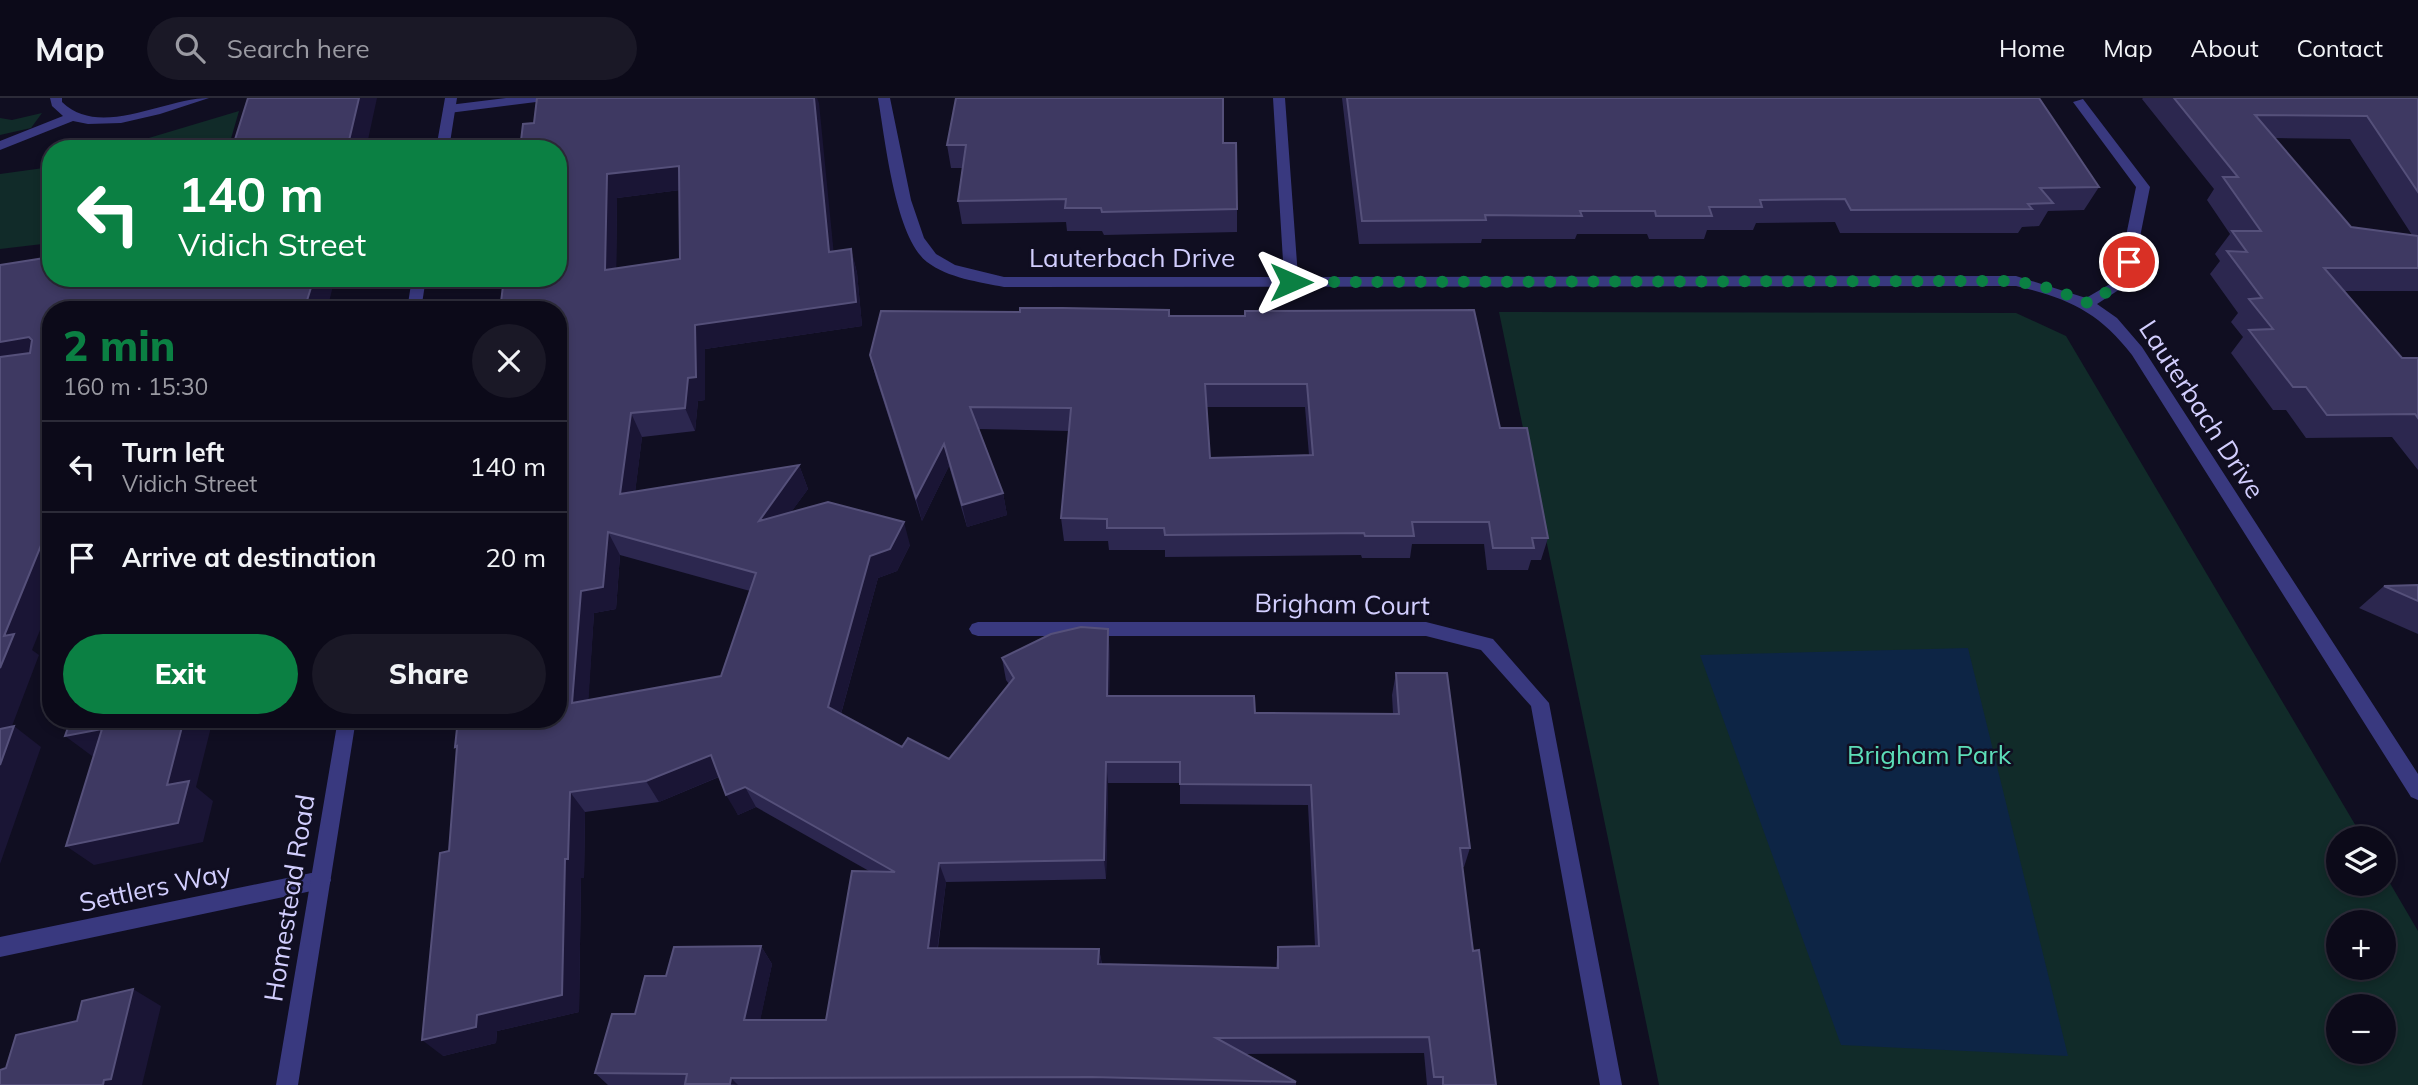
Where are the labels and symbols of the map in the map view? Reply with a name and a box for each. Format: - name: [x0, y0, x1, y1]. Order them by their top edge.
- pin: [2099, 232, 2159, 292]
- street label: Lauterbach Drive: [1029, 241, 1235, 274]
- position arrow: [1254, 245, 1328, 319]
- street label: Lauterbach Drive: [2132, 314, 2272, 504]
- street label: Brigham Court: [1254, 586, 1430, 622]
- park label: Brigham Park: [1847, 738, 2012, 771]
- street label: Homestead Road: [256, 792, 322, 1004]
- street label: Settlers Way: [76, 855, 234, 919]

